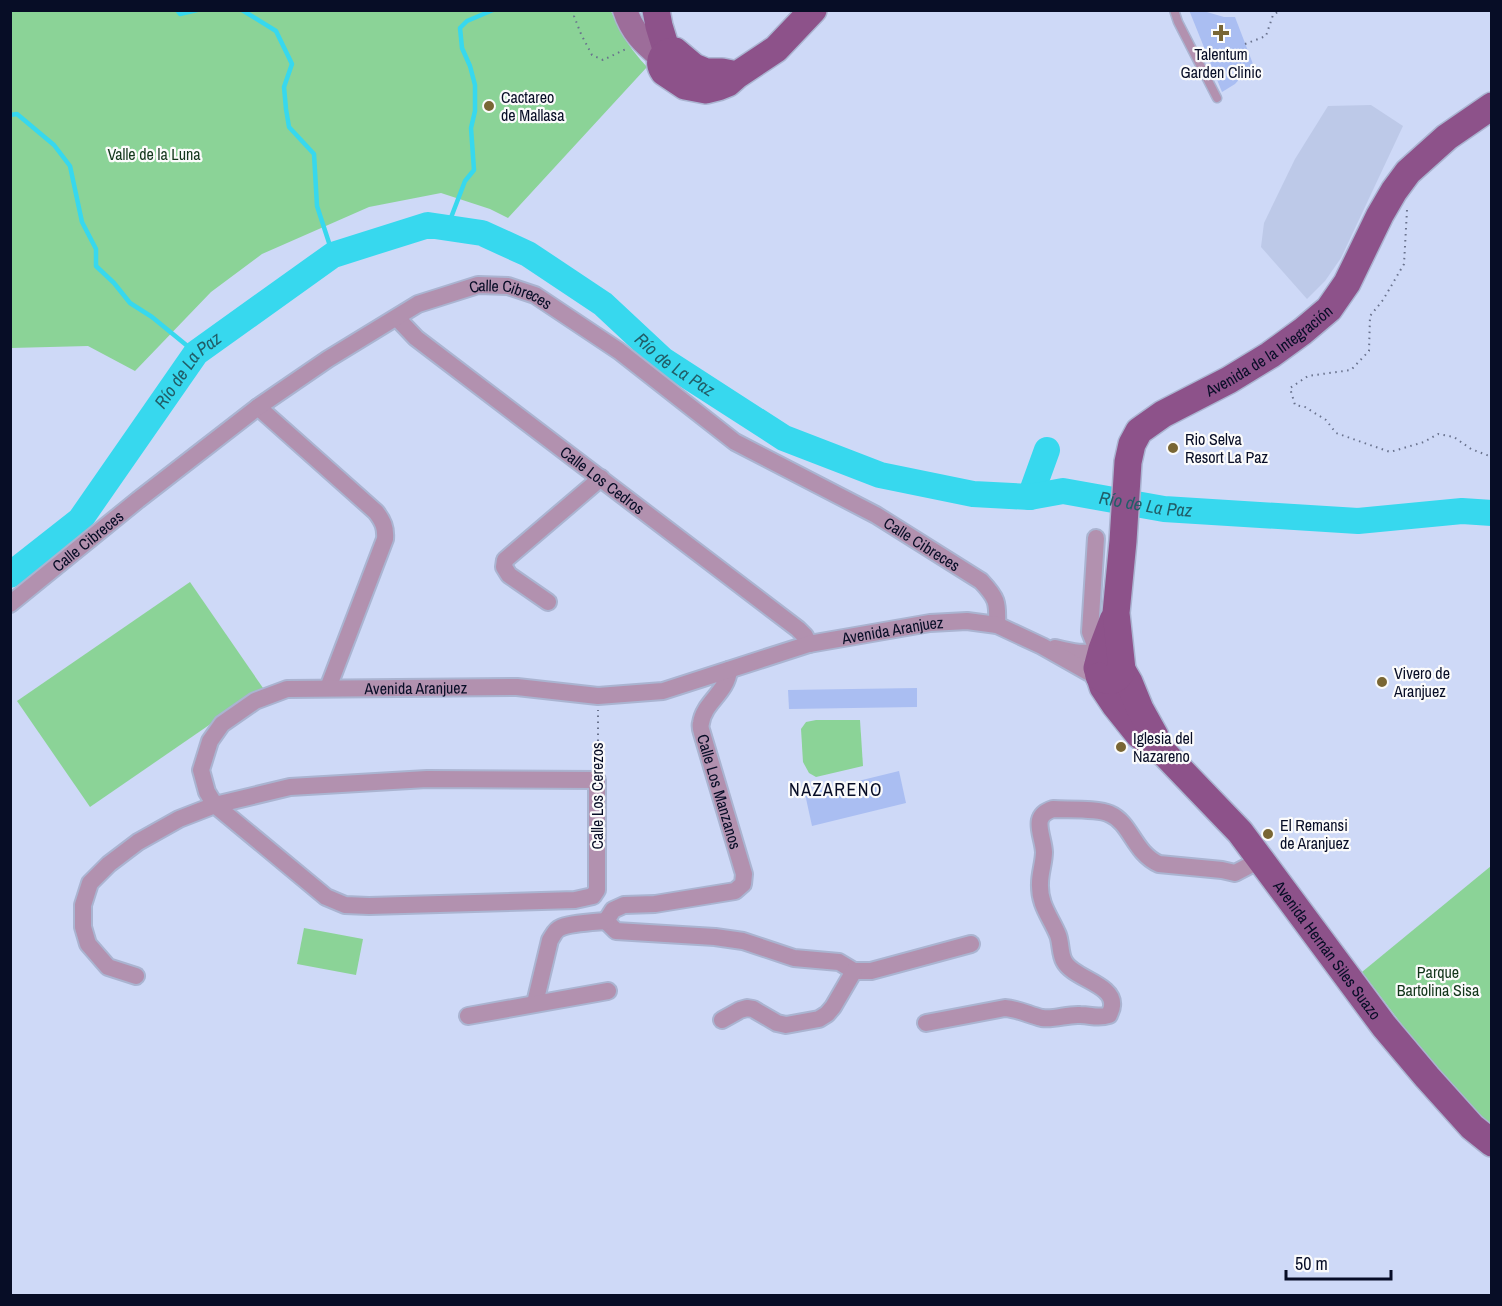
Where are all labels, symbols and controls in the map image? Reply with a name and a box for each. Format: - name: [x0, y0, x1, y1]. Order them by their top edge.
- marker: Talentum Garden Clinic: [1212, 24, 1230, 42]
- place label: Talentum Garden Clinic: [1181, 43, 1262, 83]
- place label: Cactareo de Mallasa: [501, 86, 565, 126]
- marker: Cactareo de Mallasa: [482, 99, 496, 113]
- park label: Valle de la Luna: [107, 143, 201, 165]
- street label: Calle Cibreces: [466, 274, 557, 314]
- street label: Avenida de la Integración: [1200, 300, 1337, 402]
- water label: Río de La Paz: [148, 326, 227, 413]
- water label: Río de La Paz: [630, 327, 720, 402]
- place label: Rio Selva Resort La Paz: [1185, 428, 1269, 468]
- street label: Calle Los Cedros: [556, 441, 649, 519]
- marker: Rio Selva Resort La Paz: [1166, 441, 1180, 455]
- water label: Río de La Paz: [1097, 485, 1193, 523]
- street label: Calle Cibreces: [47, 505, 128, 577]
- street label: Calle Cibreces: [880, 512, 964, 576]
- street label: Avenida Aranjuez: [839, 611, 944, 649]
- place label: Vivero de Aranjuez: [1393, 662, 1450, 702]
- marker: Vivero de Aranjuez: [1375, 675, 1389, 689]
- street label: Avenida Aranjuez: [363, 676, 468, 699]
- place label: Iglesia del Nazareno: [1133, 727, 1193, 767]
- street label: Calle Los Manzanos: [692, 731, 747, 852]
- marker: Iglesia del Nazareno: [1114, 740, 1128, 754]
- street label: Calle Los Cerezos: [586, 742, 608, 850]
- district label: NAZARENO: [789, 777, 883, 802]
- place label: El Remansi de Aranjuez: [1280, 814, 1350, 854]
- marker: El Remansi de Aranjuez: [1261, 827, 1275, 841]
- street label: Avenida Hernán Siles Suazo: [1268, 875, 1387, 1024]
- park label: Parque Bartolina Sisa: [1397, 961, 1480, 1001]
- scale bar: [1286, 1243, 1391, 1281]
- text: 50 m: [1295, 1251, 1328, 1276]

